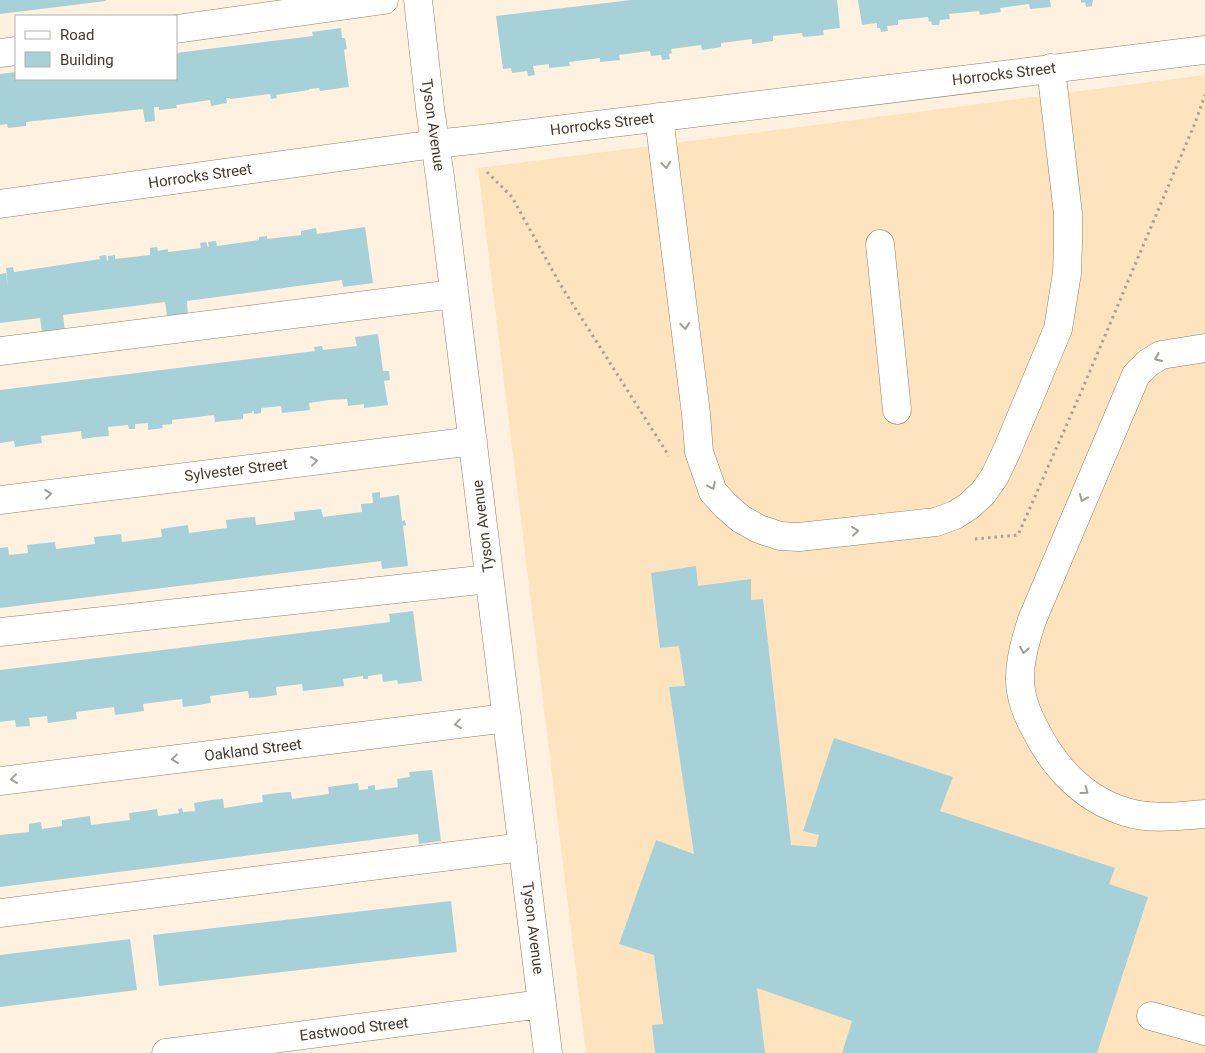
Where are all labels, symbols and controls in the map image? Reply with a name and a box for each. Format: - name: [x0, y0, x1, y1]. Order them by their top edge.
- legend: [15, 15, 178, 80]
- text: Road: [60, 26, 94, 44]
- text: Building: [60, 51, 114, 69]
- street label: Horrocks Street: [951, 59, 1057, 89]
- street label: Tyson Avenue: [418, 78, 448, 172]
- street label: Horrocks Street: [549, 109, 655, 139]
- street label: Horrocks Street: [147, 160, 253, 192]
- one-way arrow: [660, 161, 670, 170]
- one-way arrow: [680, 322, 690, 331]
- one-way arrow: [1154, 352, 1163, 362]
- street label: Sylvester Street: [183, 455, 289, 485]
- one-way arrow: [310, 456, 318, 467]
- street label: Tyson Avenue: [468, 479, 498, 573]
- one-way arrow: [705, 481, 716, 490]
- one-way arrow: [45, 489, 53, 500]
- one-way arrow: [1079, 494, 1089, 502]
- one-way arrow: [851, 526, 859, 537]
- one-way arrow: [1020, 645, 1030, 654]
- one-way arrow: [454, 718, 462, 729]
- street label: Oakland Street: [203, 735, 303, 765]
- one-way arrow: [171, 754, 180, 764]
- one-way arrow: [10, 774, 18, 784]
- one-way arrow: [1079, 785, 1088, 793]
- street label: Tyson Avenue: [518, 881, 548, 975]
- street label: Eastwood Street: [299, 1013, 410, 1045]

